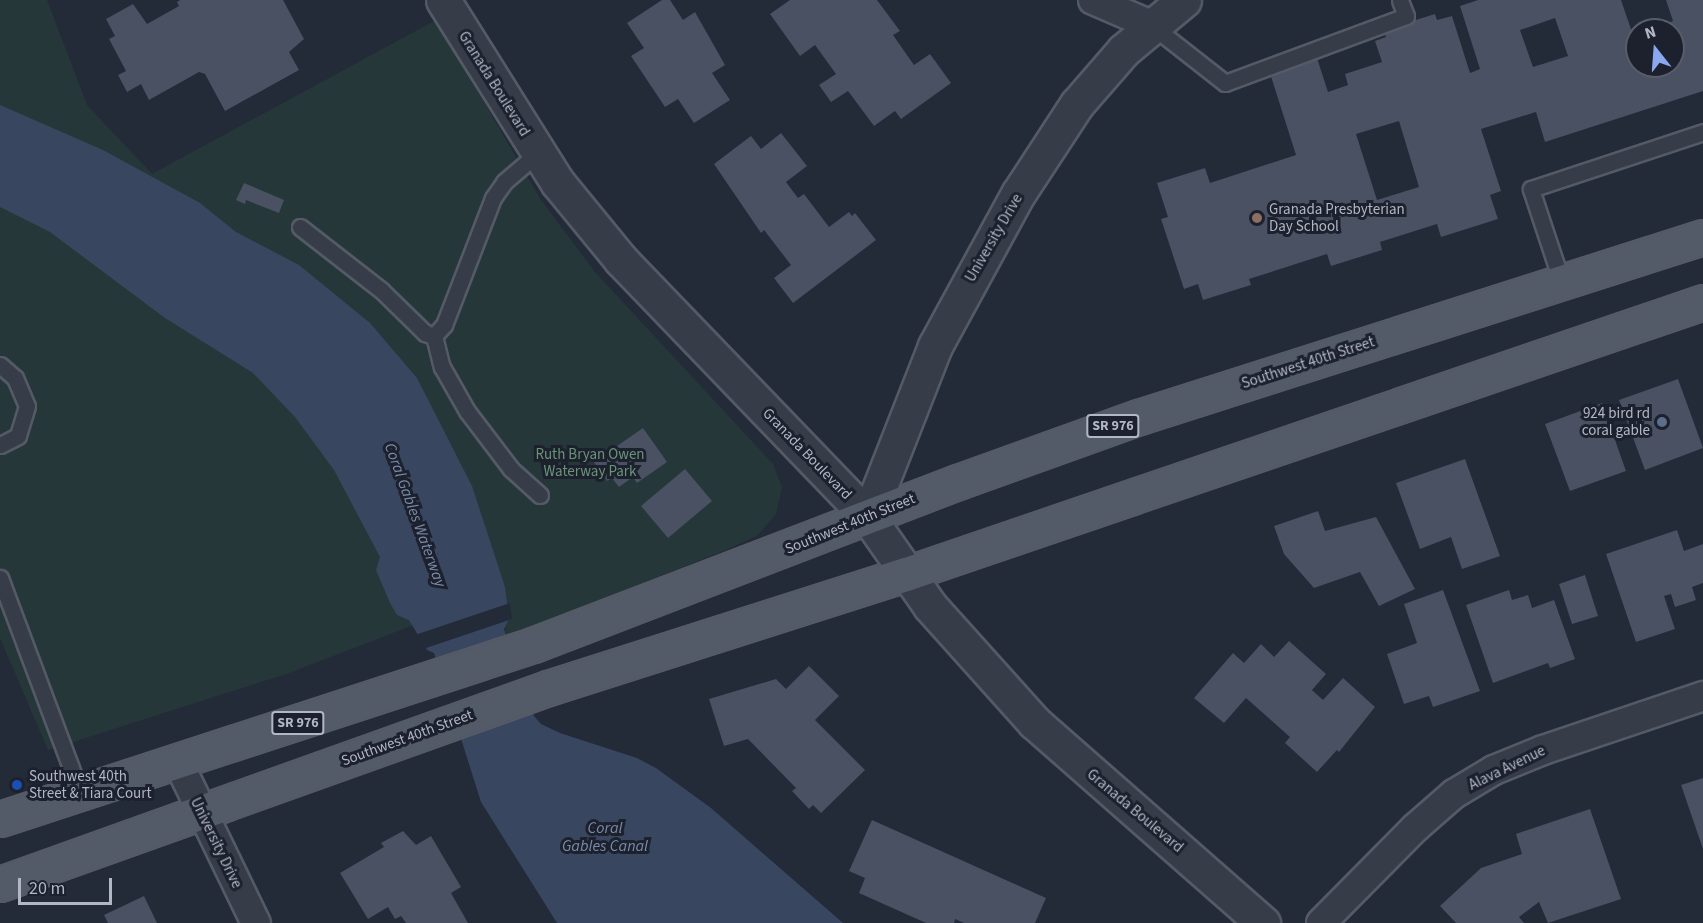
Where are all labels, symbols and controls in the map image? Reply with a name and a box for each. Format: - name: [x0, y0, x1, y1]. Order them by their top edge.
- north arrow: [1625, 18, 1685, 78]
- text: N: [1642, 21, 1659, 45]
- street label: Granada Boulevard: [454, 28, 534, 140]
- street label: University Drive: [962, 191, 1026, 285]
- place label: Granada Presbyterian Day School: [1269, 200, 1405, 235]
- marker: Granada Presbyterian Day School: [1250, 211, 1264, 225]
- street label: Southwest 40th Street: [1239, 333, 1377, 393]
- street label: Granada Boulevard: [759, 404, 855, 504]
- place label: 924 bird rd coral gable: [1582, 404, 1650, 439]
- road number: SR 976: [1086, 415, 1140, 437]
- marker: 924 bird rd coral gable: [1655, 415, 1669, 429]
- water label: Coral Gables Waterway: [380, 440, 450, 590]
- park label: Ruth Bryan Owen Waterway Park: [535, 445, 645, 480]
- street label: Southwest 40th Street: [782, 490, 918, 558]
- street label: Southwest 40th Street: [339, 706, 475, 770]
- road number: SR 976: [271, 712, 325, 734]
- street label: Alava Avenue: [1466, 742, 1548, 794]
- street label: Granada Boulevard: [1083, 765, 1187, 857]
- place label: Southwest 40th Street & Tiara Court: [29, 767, 152, 802]
- marker: Southwest 40th Street & Tiara Court: [10, 778, 24, 792]
- street label: University Drive: [186, 795, 246, 891]
- water label: Coral Gables Canal: [562, 818, 648, 856]
- scale bar: [21, 866, 116, 904]
- text: 20 m: [29, 876, 65, 901]

